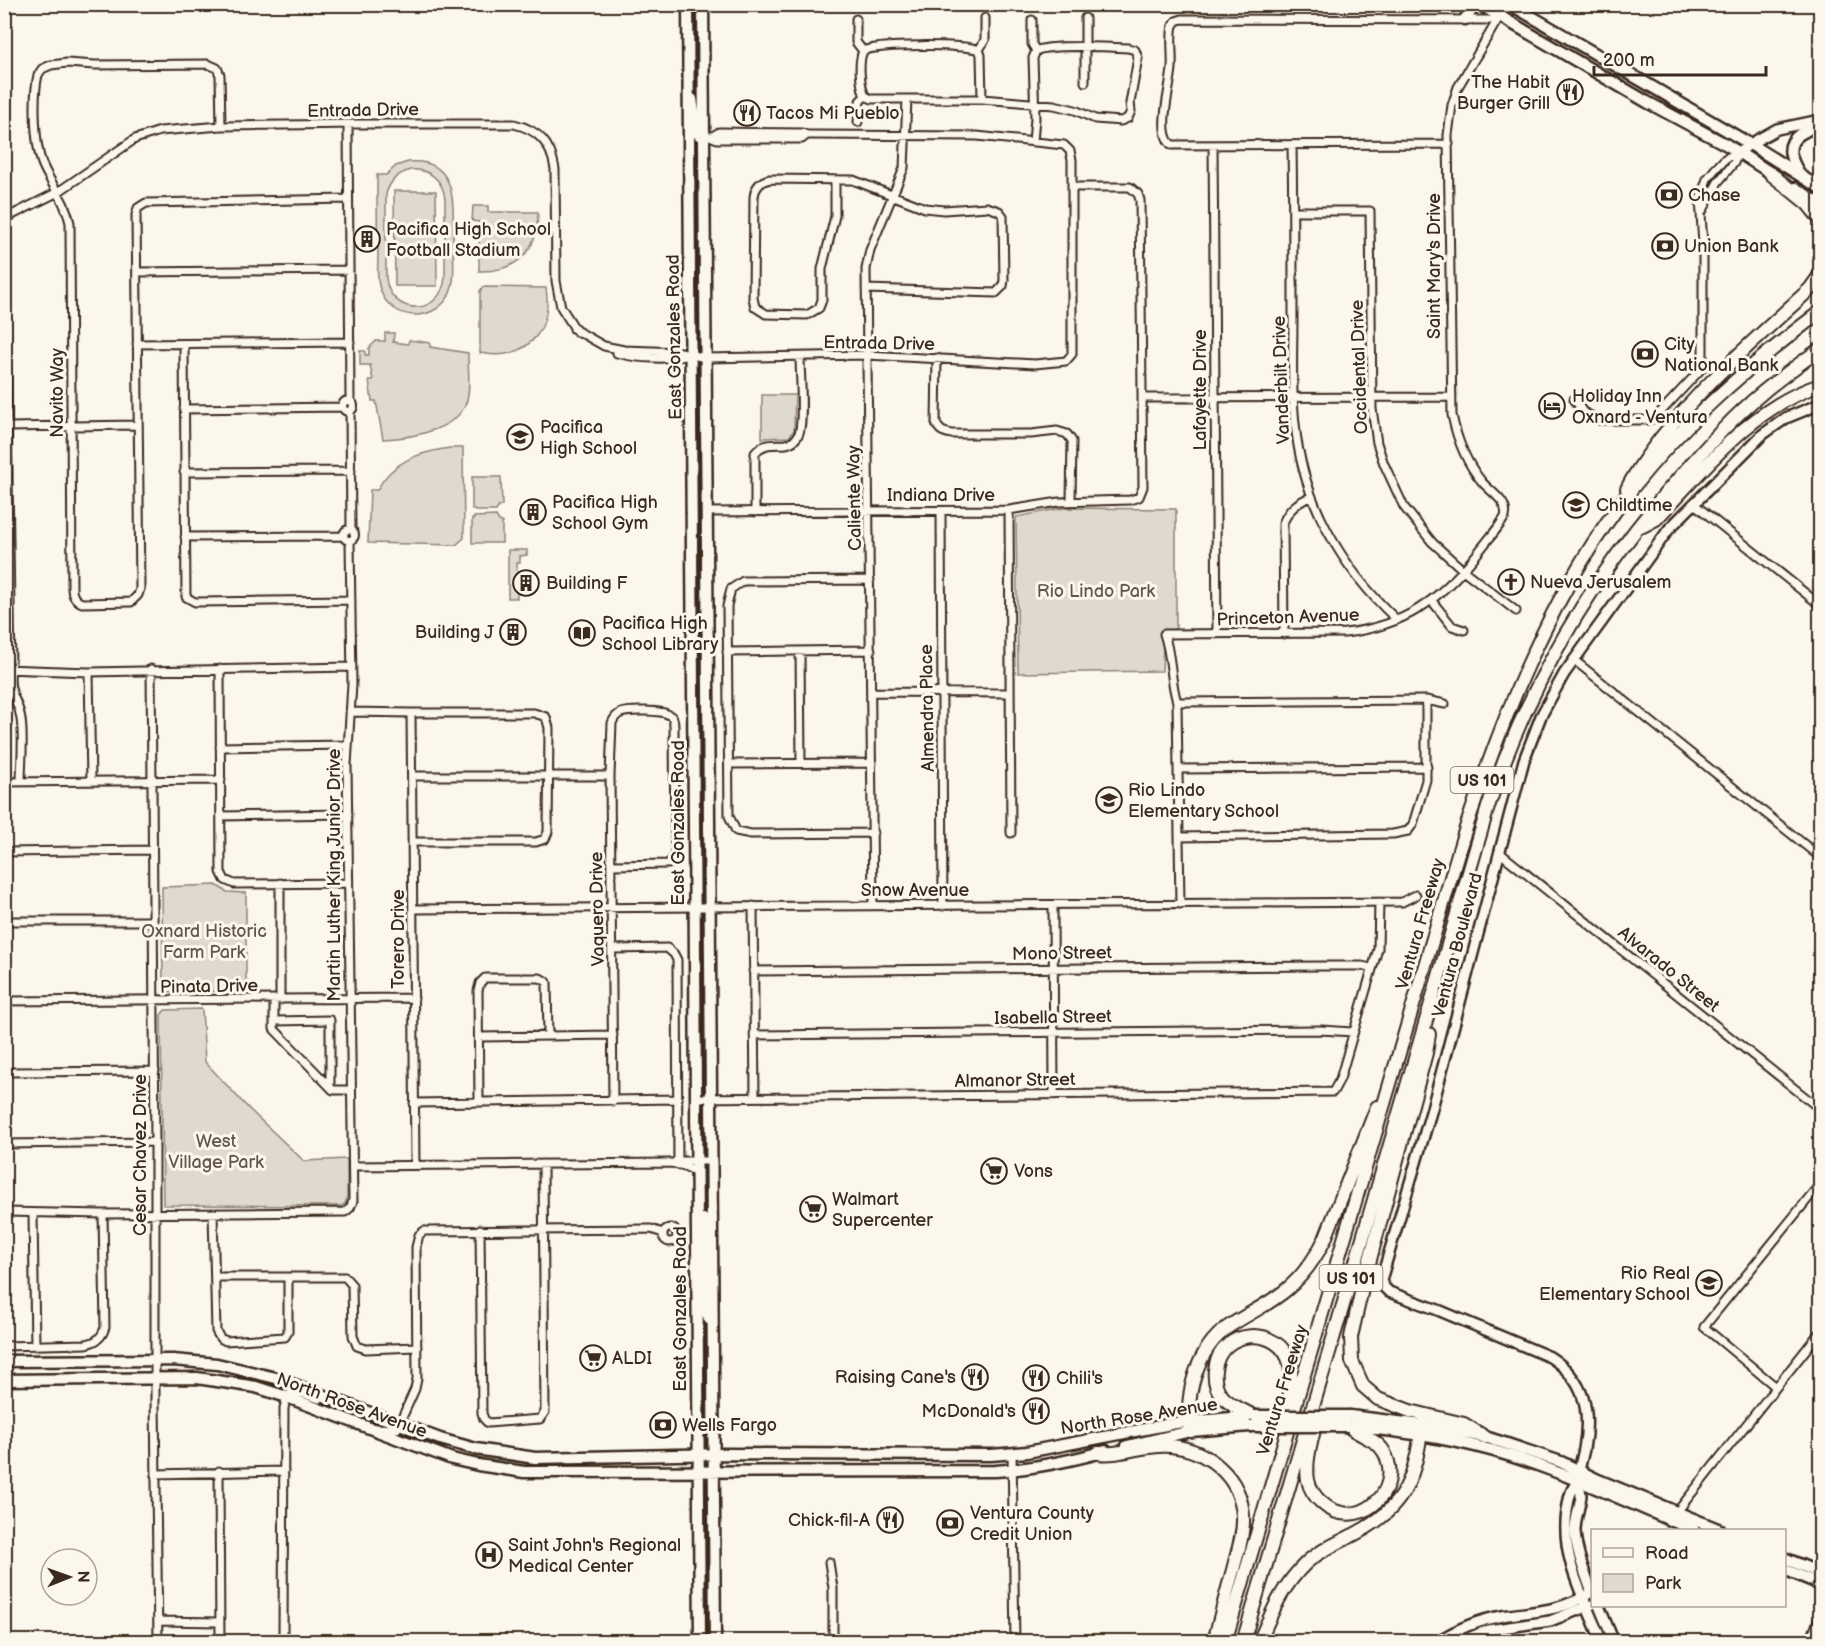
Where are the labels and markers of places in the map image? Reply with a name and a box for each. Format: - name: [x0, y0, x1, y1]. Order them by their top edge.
- place label: The Habit Burger Grill: [1457, 72, 1550, 114]
- restaurant icon: The Habit Burger Grill: [1555, 77, 1585, 107]
- restaurant icon: Tacos Mi Pueblo: [732, 98, 762, 128]
- place label: Tacos Mi Pueblo: [766, 103, 900, 124]
- bank icon: Chase: [1654, 180, 1684, 210]
- place label: Chase: [1688, 185, 1741, 206]
- place label: Pacifica High School Football Stadium: [386, 219, 551, 261]
- building icon: Pacifica High School Football Stadium: [352, 224, 382, 254]
- bank icon: Union Bank: [1650, 231, 1680, 261]
- place label: Union Bank: [1684, 236, 1778, 257]
- place label: City National Bank: [1664, 334, 1779, 376]
- bank icon: City National Bank: [1630, 339, 1660, 369]
- place label: Holiday Inn Oxnard - Ventura: [1572, 386, 1708, 428]
- hotel icon: Holiday Inn Oxnard - Ventura: [1537, 391, 1567, 421]
- place label: Pacifica High School: [540, 417, 637, 459]
- school or university icon: Pacifica High School: [505, 422, 535, 452]
- school or university icon: Childtime: [1561, 490, 1591, 520]
- place label: Pacifica High School Gym: [552, 492, 658, 534]
- place label: Childtime: [1596, 495, 1673, 516]
- building icon: Pacifica High School Gym: [518, 497, 548, 527]
- church icon: Nueva Jerusalem: [1496, 567, 1526, 597]
- building icon: Building F: [511, 568, 541, 598]
- place label: Nueva Jerusalem: [1530, 572, 1671, 593]
- place label: Building F: [546, 573, 627, 594]
- place label: Pacifica High School Library: [602, 613, 719, 655]
- building icon: Building J: [498, 617, 528, 647]
- library icon: Pacifica High School Library: [567, 618, 597, 648]
- place label: Building J: [415, 622, 494, 643]
- place label: Rio Lindo Elementary School: [1128, 780, 1279, 822]
- school or university icon: Rio Lindo Elementary School: [1094, 785, 1124, 815]
- supermarket icon: Vons: [979, 1156, 1009, 1186]
- place label: Vons: [1014, 1161, 1053, 1182]
- place label: Walmart Supercenter: [832, 1189, 933, 1231]
- supermarket icon: Walmart Supercenter: [798, 1194, 828, 1224]
- place label: Rio Real Elementary School: [1539, 1263, 1690, 1305]
- school or university icon: Rio Real Elementary School: [1694, 1268, 1724, 1298]
- supermarket icon: ALDI: [578, 1343, 608, 1373]
- place label: ALDI: [612, 1348, 652, 1369]
- restaurant icon: Raising Cane's: [960, 1362, 990, 1392]
- restaurant icon: Chili's: [1021, 1363, 1051, 1393]
- place label: Raising Cane's: [835, 1367, 956, 1388]
- place label: Chili's: [1056, 1368, 1103, 1389]
- restaurant icon: McDonald's: [1021, 1396, 1051, 1426]
- place label: McDonald's: [922, 1401, 1016, 1422]
- bank icon: Wells Fargo: [648, 1410, 678, 1440]
- place label: Wells Fargo: [682, 1415, 777, 1436]
- place label: Ventura County Credit Union: [970, 1503, 1095, 1545]
- restaurant icon: Chick-fil-A: [875, 1505, 905, 1535]
- bank icon: Ventura County Credit Union: [935, 1508, 965, 1538]
- place label: Chick-fil-A: [788, 1510, 870, 1531]
- place label: Saint John's Regional Medical Center: [508, 1535, 681, 1577]
- hospital icon: Saint John's Regional Medical Center: [474, 1540, 504, 1570]

